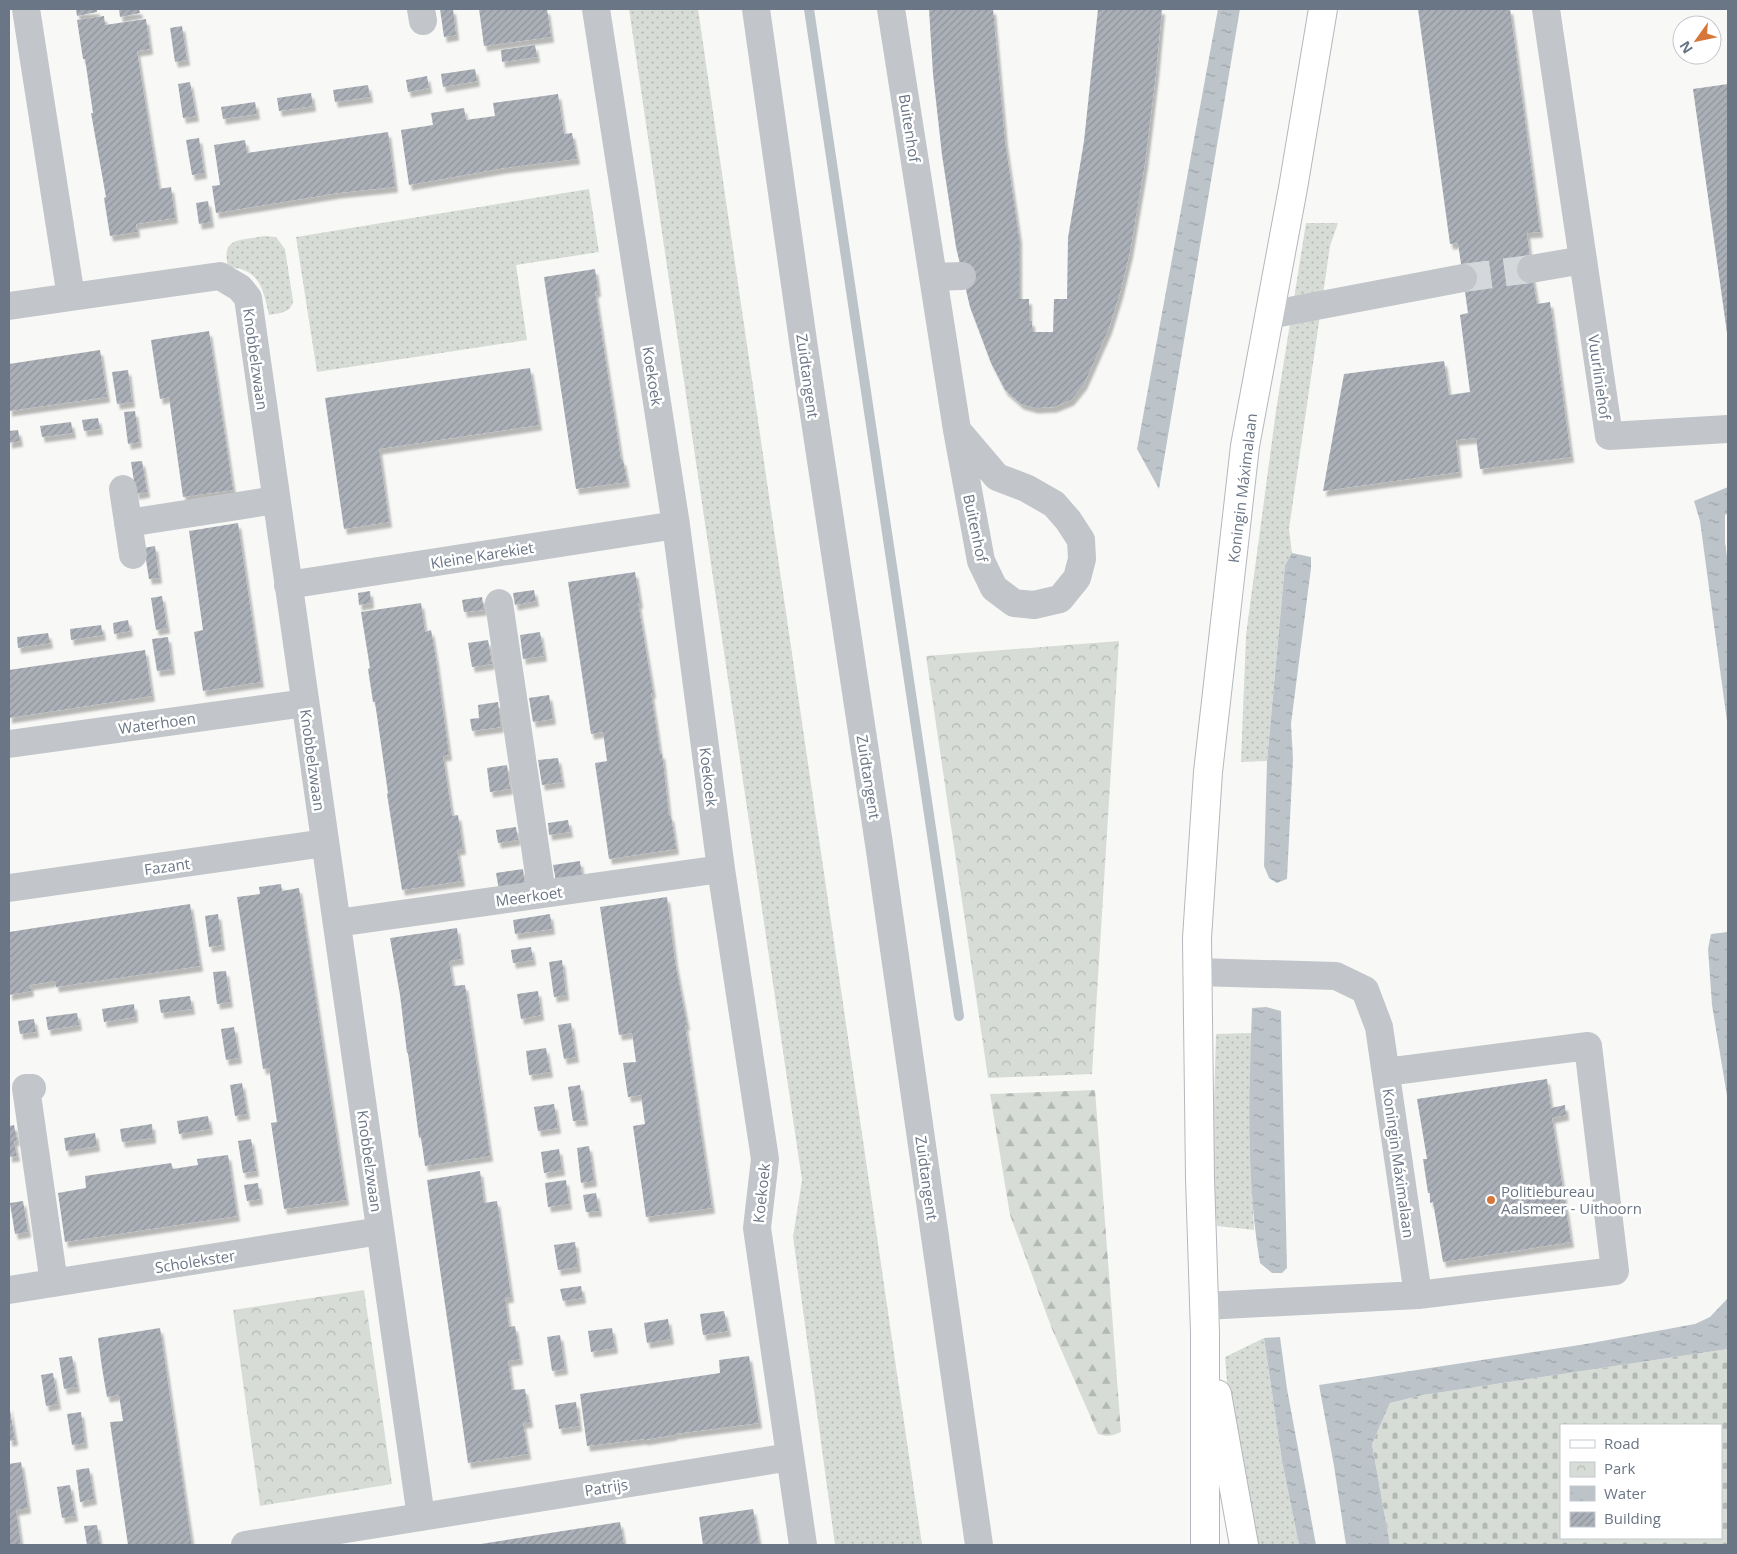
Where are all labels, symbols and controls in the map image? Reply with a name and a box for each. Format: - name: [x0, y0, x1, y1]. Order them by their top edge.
- north arrow: [1672, 15, 1722, 65]
- text: N: [1675, 37, 1697, 57]
- street label: Buitenhof: [895, 92, 925, 165]
- street label: Knobbelzwaan: [239, 307, 273, 411]
- street label: Zuidtangent: [792, 333, 824, 419]
- street label: Vuurliniehof: [1584, 333, 1616, 422]
- street label: Koekoek: [638, 345, 668, 407]
- street label: Koningin Máximalaan: [1223, 412, 1261, 564]
- street label: Buitenhof: [959, 492, 993, 565]
- street label: Kleine Karekiet: [429, 537, 535, 573]
- street label: Waterhoen: [117, 708, 197, 738]
- street label: Knobbelzwaan: [296, 708, 330, 812]
- street label: Zuidtangent: [852, 734, 886, 820]
- street label: Koekoek: [695, 746, 723, 808]
- street label: Fazant: [143, 853, 191, 879]
- street label: Meerkoet: [494, 881, 564, 911]
- street label: Koningin Máximalaan: [1379, 1087, 1419, 1239]
- street label: Knobbelzwaan: [353, 1109, 387, 1213]
- street label: Zuidtangent: [911, 1135, 943, 1221]
- street label: Koekoek: [748, 1162, 774, 1224]
- place label: Politiebureau Aalsmeer - Uithoorn: [1501, 1181, 1642, 1218]
- marker: Politiebureau Aalsmeer - Uithoorn: [1485, 1194, 1497, 1206]
- street label: Scholekster: [154, 1245, 236, 1277]
- legend: [1560, 1424, 1722, 1539]
- text: Road: [1604, 1433, 1640, 1453]
- text: Park: [1604, 1458, 1635, 1478]
- street label: Patrijs: [583, 1474, 629, 1500]
- text: Water: [1604, 1483, 1646, 1503]
- text: Building: [1604, 1508, 1661, 1528]

